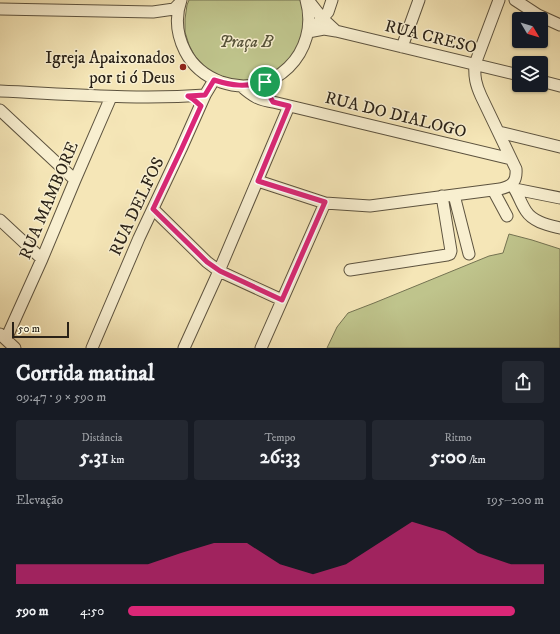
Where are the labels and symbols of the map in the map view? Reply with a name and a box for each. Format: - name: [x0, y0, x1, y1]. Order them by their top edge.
- north arrow: [512, 12, 548, 48]
- street label: RUA CRESO: [383, 15, 479, 59]
- park label: Praça B: [219, 31, 275, 53]
- place label: Igreja Apaixonados por ti ó Deus: [45, 47, 175, 89]
- marker: Igreja Apaixonados por ti ó Deus: [178, 62, 188, 72]
- pin: [248, 65, 282, 99]
- street label: RUA DO DIALOGO: [323, 87, 469, 143]
- street label: RUA MAMBORE: [14, 138, 84, 263]
- street label: RUA DELFOS: [104, 154, 169, 259]
- scale bar: [12, 320, 69, 339]

